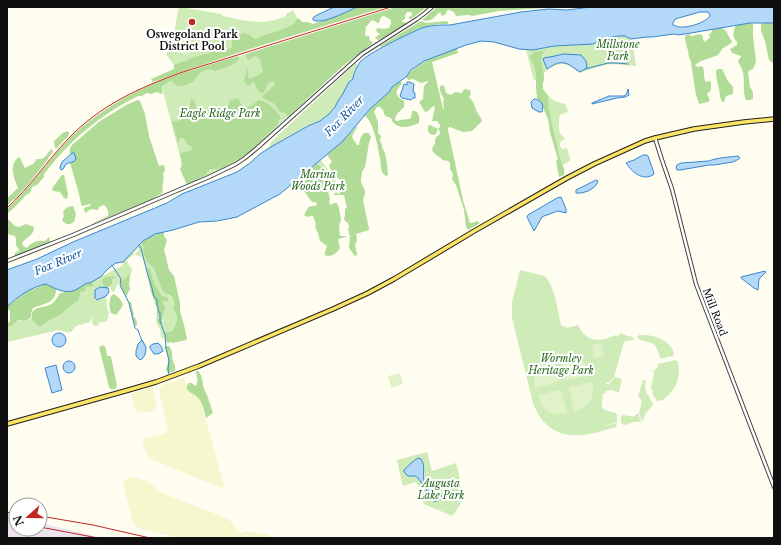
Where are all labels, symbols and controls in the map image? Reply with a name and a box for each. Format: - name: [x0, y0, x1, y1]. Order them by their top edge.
- marker: Oswegoland Park District Pool: [187, 17, 197, 27]
- place label: Oswegoland Park District Pool: [146, 28, 238, 53]
- park label: Millstone Park: [595, 38, 640, 63]
- water label: Fox River: [321, 92, 367, 140]
- park label: Eagle Ridge Park: [179, 107, 260, 120]
- park label: Marina Woods Park: [291, 168, 345, 193]
- water label: Fox River: [31, 245, 85, 279]
- street label: Mill Road: [700, 286, 730, 338]
- park label: Wormley Heritage Park: [527, 352, 594, 377]
- park label: Augusta Lake Park: [417, 477, 464, 502]
- north arrow: [8, 497, 48, 537]
- text: N: [10, 513, 27, 528]

